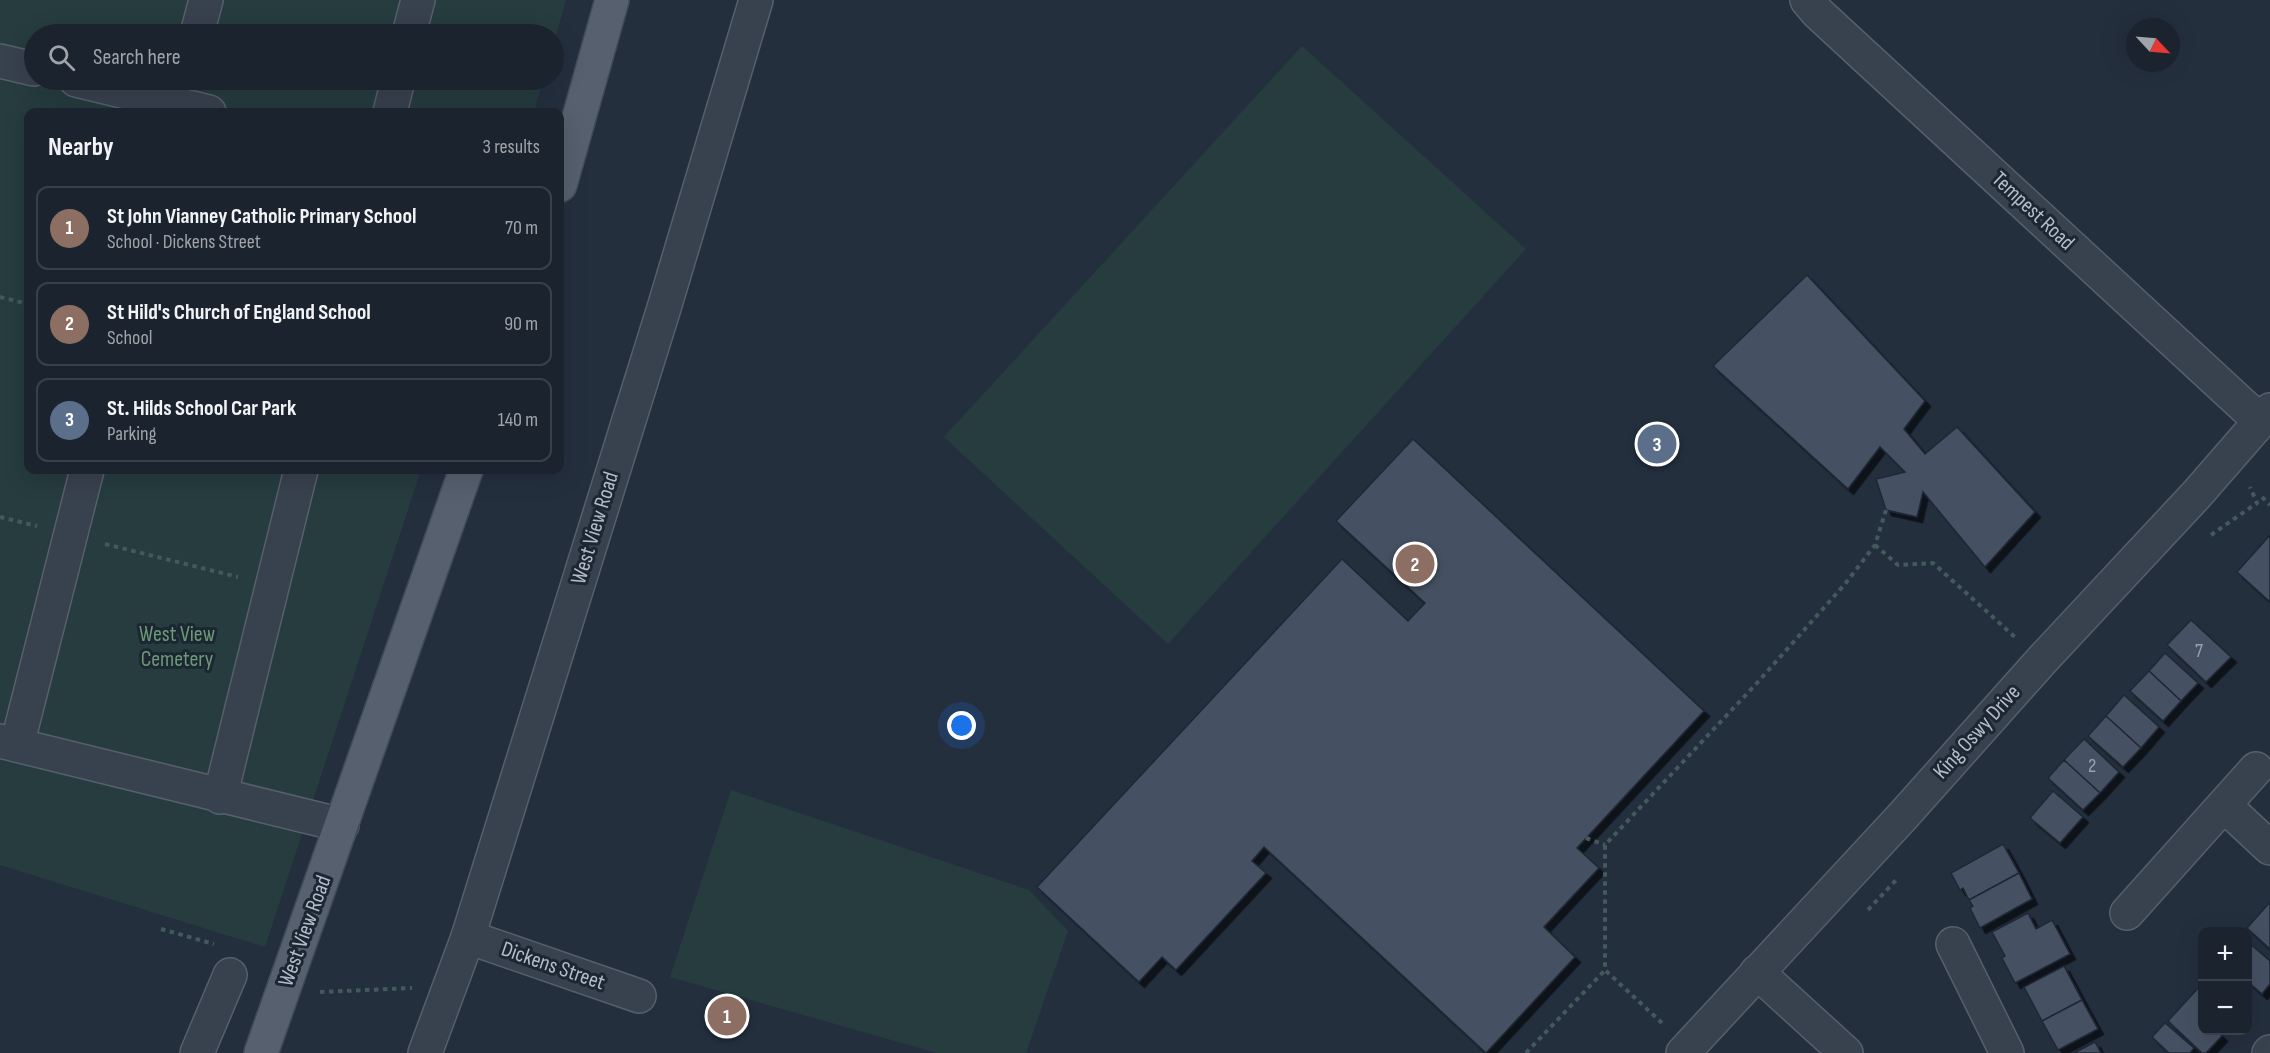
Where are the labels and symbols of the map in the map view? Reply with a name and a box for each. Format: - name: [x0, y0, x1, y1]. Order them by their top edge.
- north arrow: [2126, 18, 2180, 72]
- street label: Tempest Road: [1986, 166, 2080, 256]
- pin: 3: [1638, 422, 1676, 466]
- street label: West View Road: [565, 469, 625, 587]
- pin: 2: [1396, 542, 1434, 586]
- park label: West View Cemetery: [139, 621, 215, 673]
- house number: 7: [2195, 639, 2203, 663]
- street label: King Oswy Drive: [1928, 679, 2026, 785]
- your location: [947, 711, 976, 740]
- house number: 2: [2088, 754, 2096, 778]
- street label: West View Road: [272, 872, 338, 990]
- street label: Dickens Street: [498, 936, 609, 996]
- pin: 1: [708, 994, 746, 1038]

